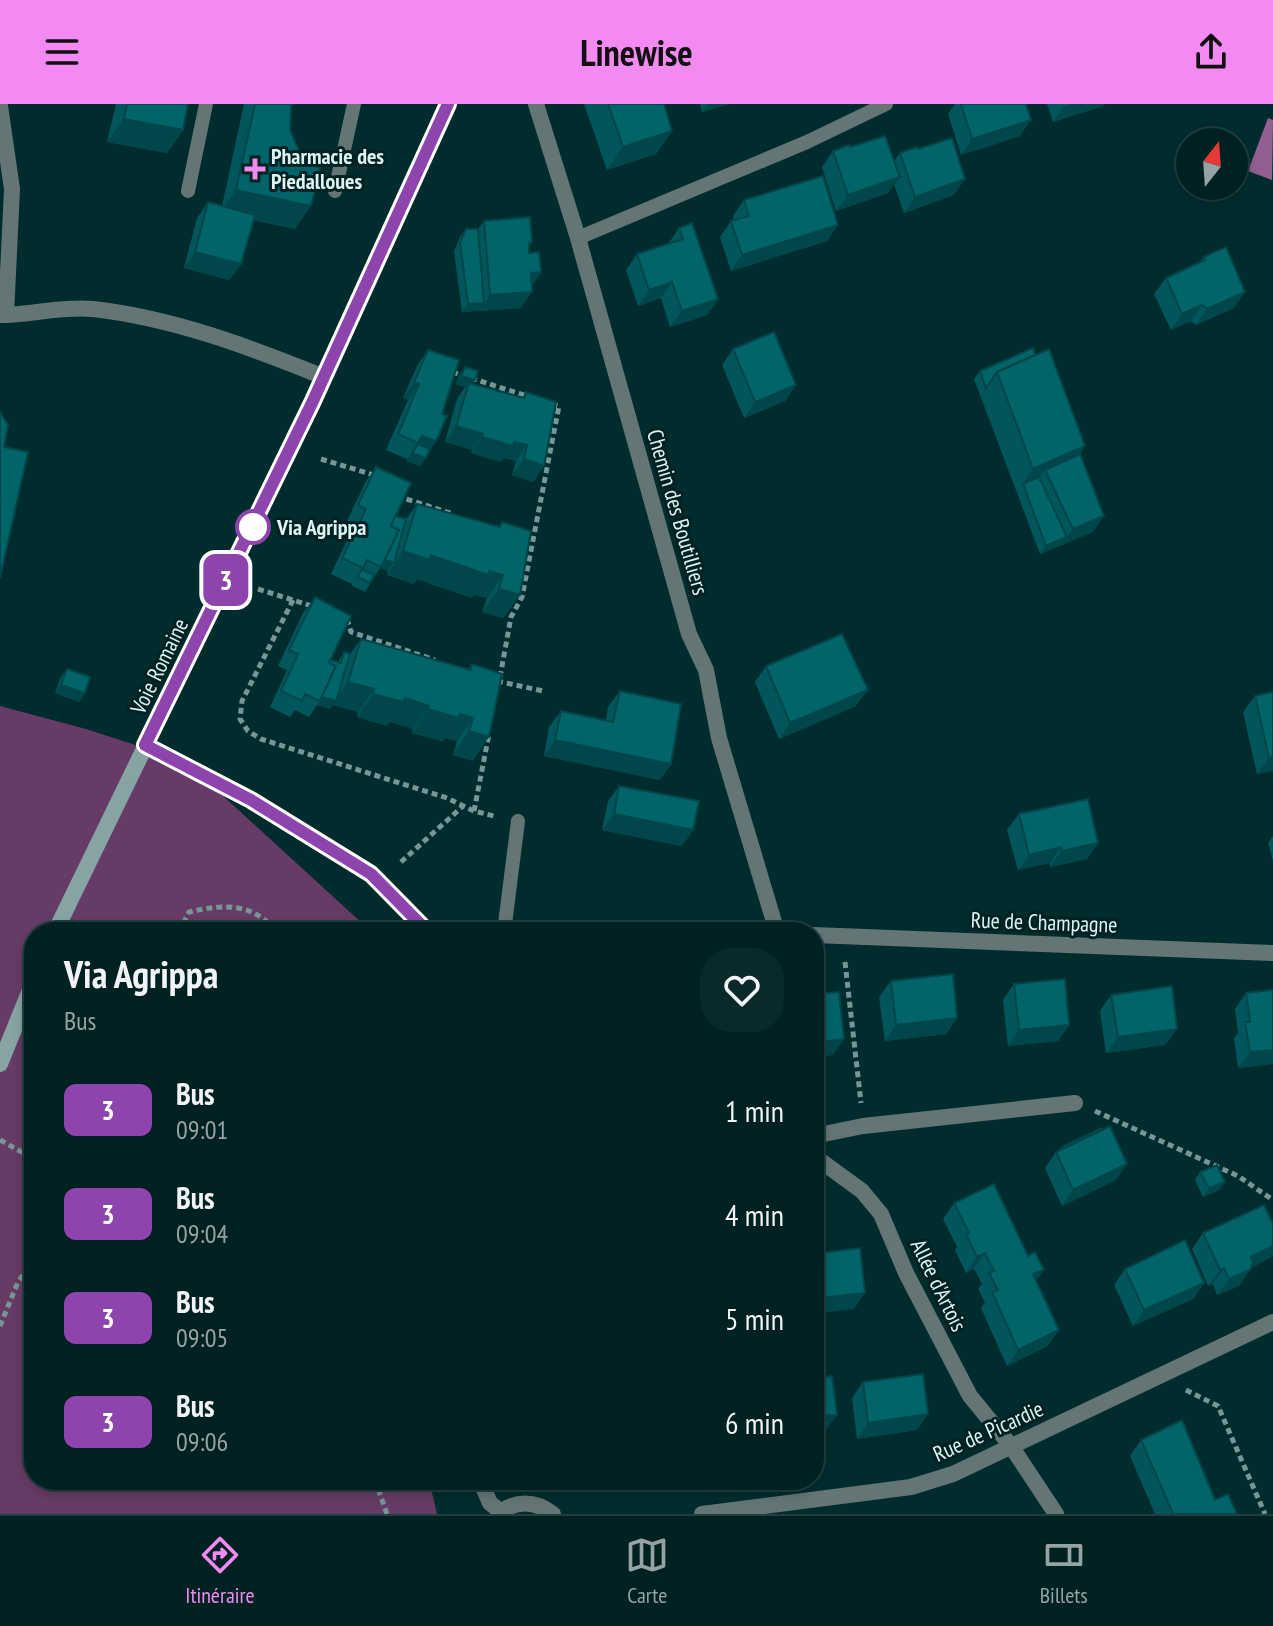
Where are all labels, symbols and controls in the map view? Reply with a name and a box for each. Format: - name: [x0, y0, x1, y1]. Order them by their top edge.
- text: Linewise: [580, 29, 693, 76]
- icon: menu: [40, 30, 84, 74]
- icon: share: [1189, 30, 1233, 74]
- north arrow: [1176, 128, 1248, 200]
- map controls: [1176, 128, 1248, 200]
- place label: Pharmacie des Piedalloues: [271, 142, 384, 195]
- marker: Pharmacie des Piedalloues: [246, 160, 264, 178]
- street label: Chemin des Boutilliers: [641, 426, 715, 598]
- marker: Via Agrippa: [236, 510, 270, 544]
- place label: Via Agrippa: [276, 513, 366, 541]
- line badge: 3: [200, 554, 252, 606]
- text: 3: [219, 561, 233, 598]
- street label: Voie Romaine: [123, 614, 194, 719]
- street label: Rue de Champagne: [970, 905, 1118, 939]
- button: heart: [700, 948, 784, 1032]
- text: Via Agrippa: [64, 949, 218, 998]
- text: Bus: [64, 1004, 96, 1037]
- text: Bus: [176, 1074, 215, 1113]
- text: 3: [101, 1091, 115, 1128]
- text: 1 min: [725, 1091, 784, 1130]
- text: 09:01: [176, 1113, 228, 1146]
- text: Bus: [176, 1178, 215, 1217]
- text: 3: [101, 1195, 115, 1232]
- text: 4 min: [725, 1195, 784, 1234]
- text: 09:04: [176, 1217, 228, 1250]
- street label: Allée d'Artois: [905, 1234, 973, 1336]
- text: Bus: [176, 1282, 215, 1321]
- text: 3: [101, 1299, 115, 1336]
- text: 5 min: [725, 1299, 784, 1338]
- text: 09:05: [176, 1321, 228, 1354]
- text: Bus: [176, 1386, 215, 1425]
- street label: Rue de Picardie: [928, 1394, 1048, 1468]
- text: 3: [101, 1403, 115, 1440]
- text: 6 min: [725, 1403, 784, 1442]
- text: 09:06: [176, 1425, 228, 1458]
- tab: Itinéraire: [185, 1533, 255, 1609]
- tab: Carte: [625, 1533, 669, 1609]
- tab: Billets: [1040, 1533, 1088, 1609]

